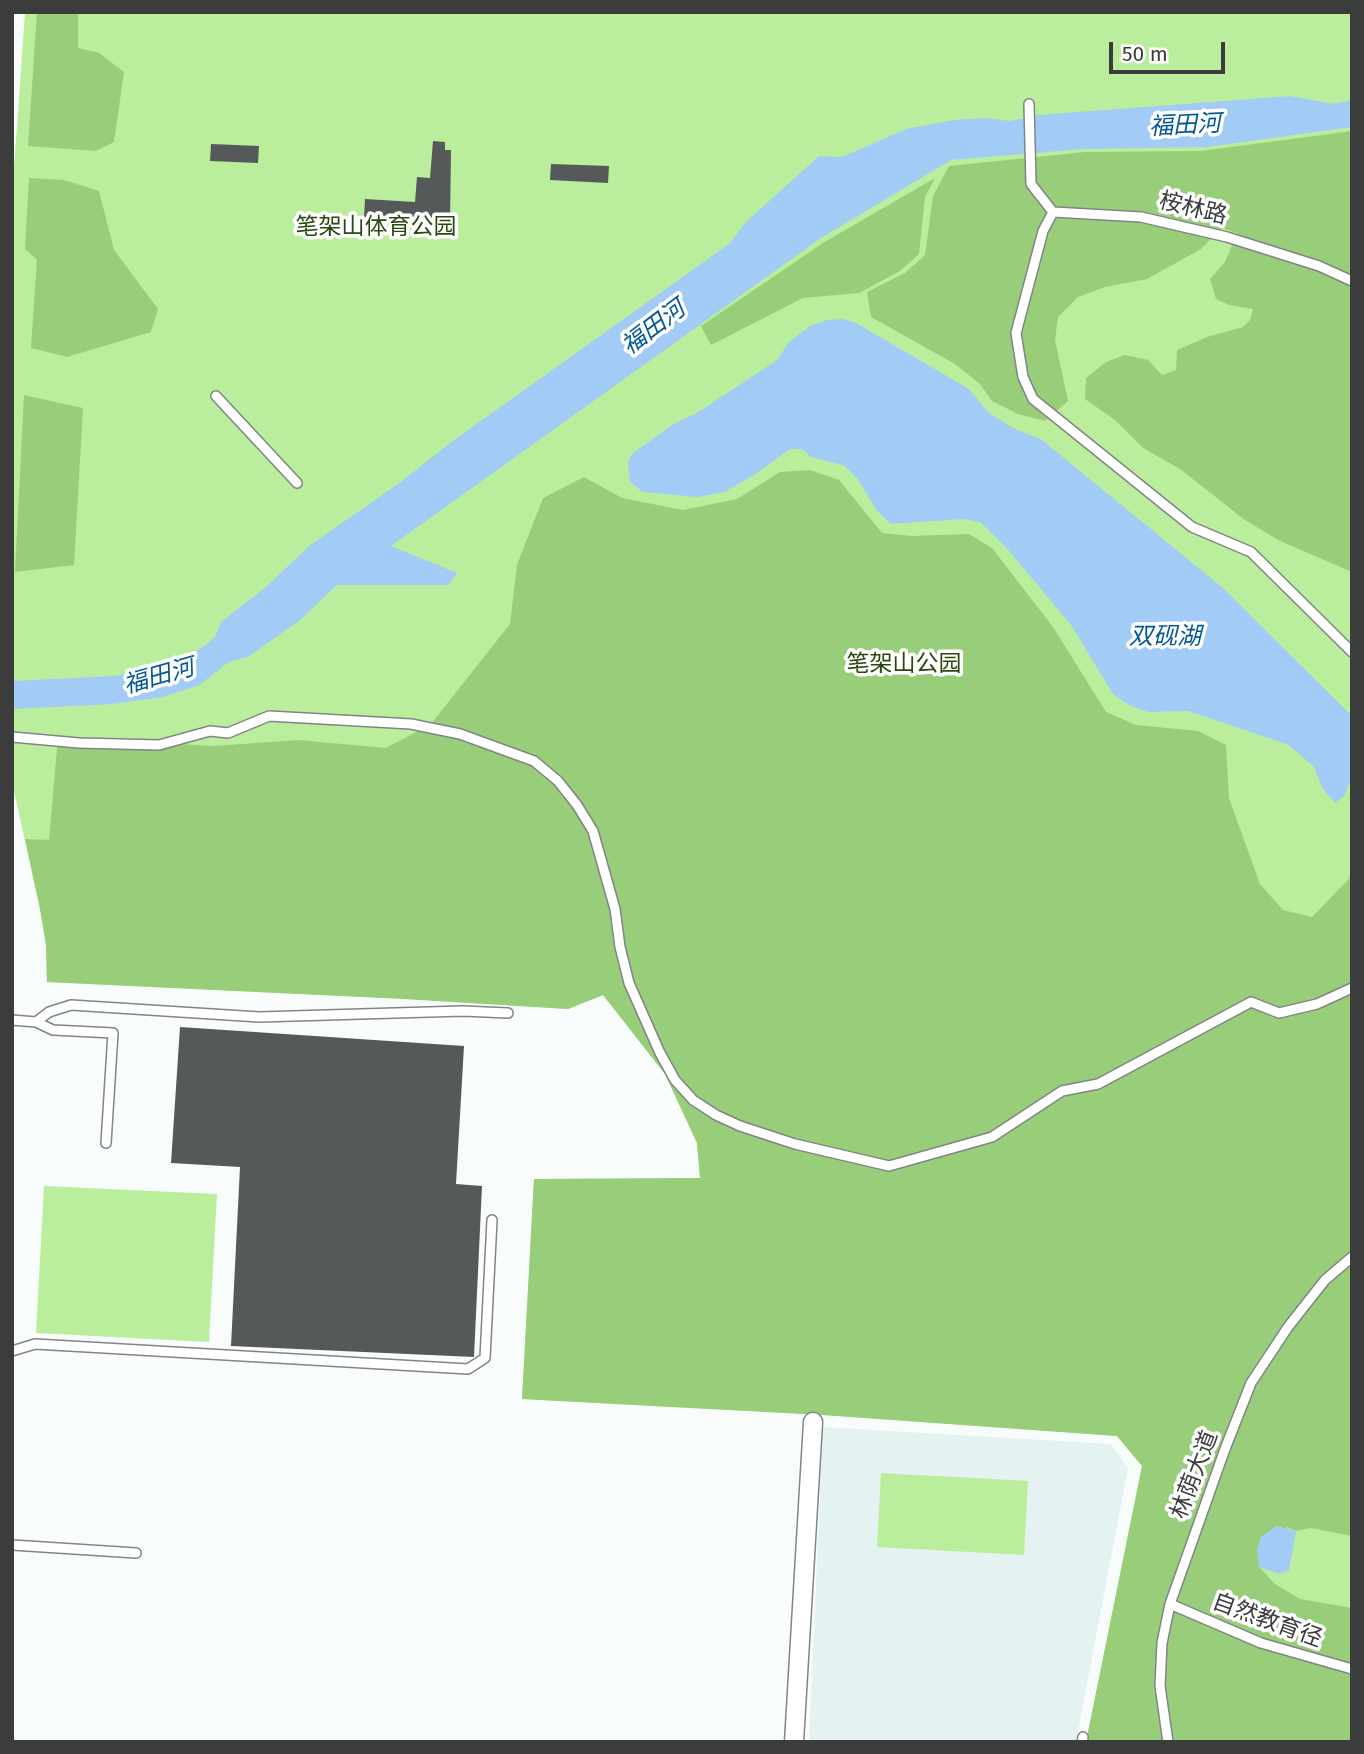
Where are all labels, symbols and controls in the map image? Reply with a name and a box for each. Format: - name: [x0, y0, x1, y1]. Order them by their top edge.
- scale bar: [1112, 28, 1228, 72]
- text: 50 m: [1122, 41, 1168, 67]
- water label: 福田河: [1148, 110, 1222, 142]
- street label: 桉林路: [1156, 187, 1230, 231]
- park label: 笔架山体育公园: [296, 214, 456, 242]
- water label: 福田河: [617, 295, 691, 361]
- water label: 双砚湖: [1129, 623, 1201, 651]
- park label: 笔架山公园: [847, 651, 961, 679]
- water label: 福田河: [120, 653, 198, 701]
- street label: 林荫大道: [1166, 1427, 1224, 1523]
- street label: 自然教育径: [1208, 1588, 1326, 1654]

